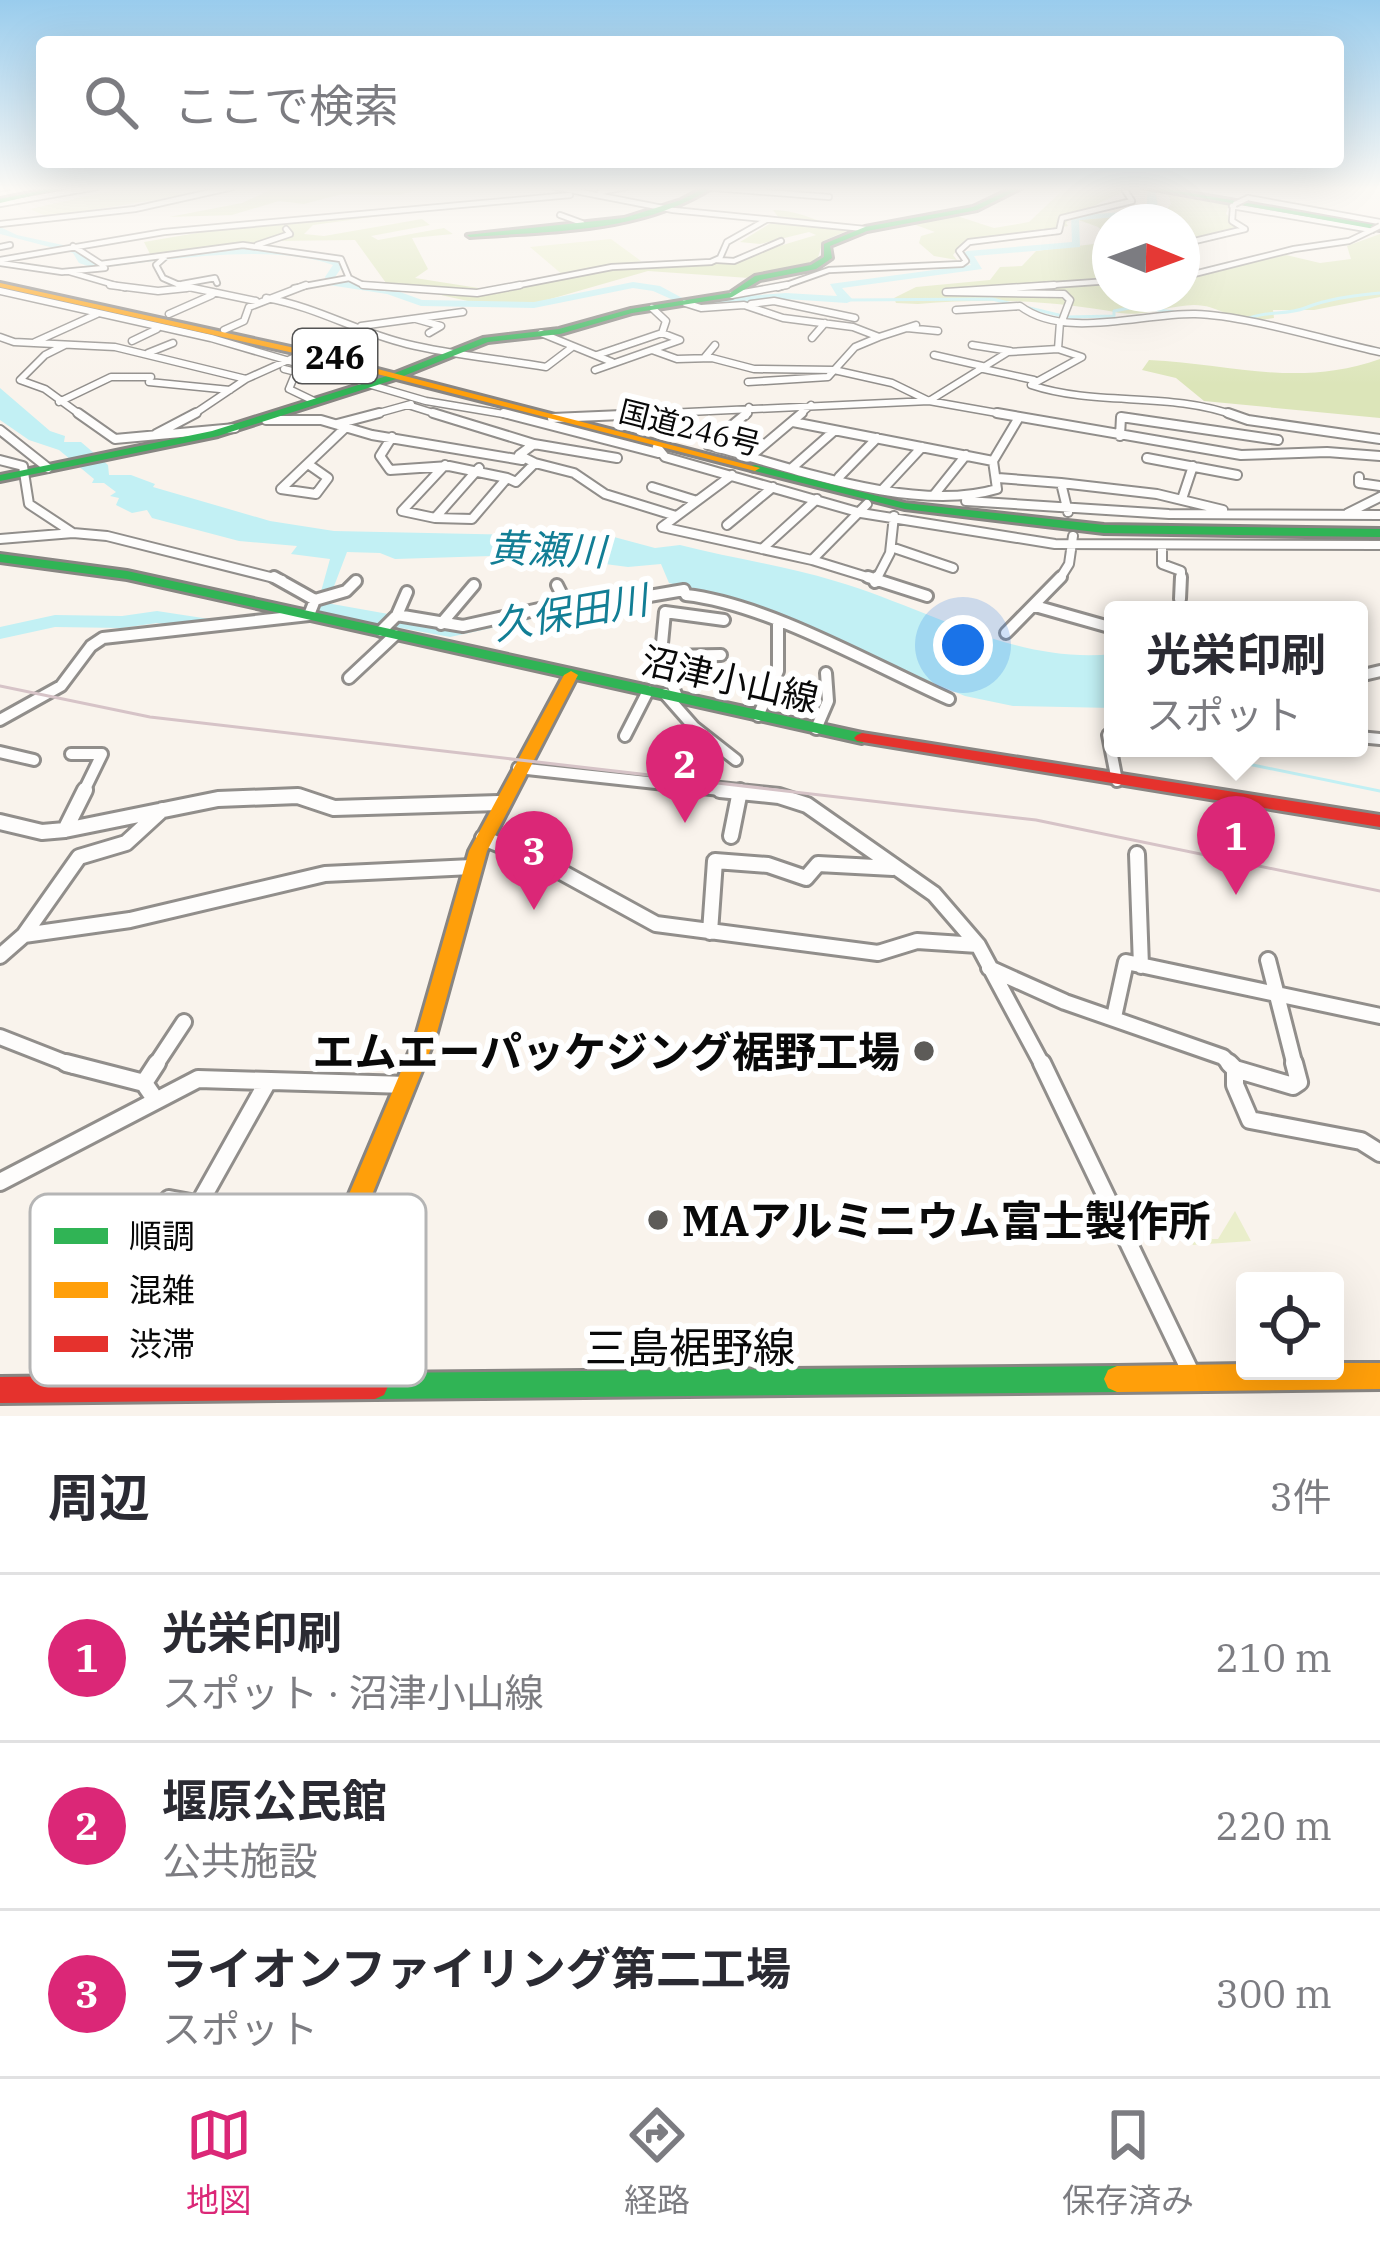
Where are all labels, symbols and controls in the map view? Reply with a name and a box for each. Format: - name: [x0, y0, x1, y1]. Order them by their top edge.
- search box: [36, 36, 1344, 168]
- icon: search: [78, 69, 144, 135]
- text: ここで検索: [174, 76, 399, 134]
- north arrow: [1092, 204, 1200, 312]
- road number: 246: [293, 329, 377, 383]
- street label: 国道246号: [615, 391, 765, 463]
- water label: 黄瀬川: [488, 521, 610, 577]
- water label: 久保田川: [489, 573, 655, 651]
- popup: [1104, 601, 1368, 757]
- your location: [933, 615, 993, 675]
- text: 光栄印刷: [1146, 625, 1326, 683]
- street label: 沼津小山線: [637, 636, 823, 722]
- text: スポット: [1146, 689, 1302, 740]
- pin: 2: [646, 724, 724, 823]
- pin: 1: [1197, 796, 1275, 895]
- pin: 3: [495, 811, 573, 910]
- place label: エムエーパッケジング裾野工場: [312, 1024, 900, 1079]
- marker: エムエーパッケジング裾野工場: [911, 1038, 937, 1064]
- place label: MAアルミニウム富士製作所: [682, 1193, 1211, 1248]
- legend: [30, 1194, 426, 1386]
- marker: MAアルミニウム富士製作所: [645, 1207, 671, 1233]
- text: 順調: [129, 1214, 195, 1257]
- text: 混雑: [129, 1268, 195, 1311]
- map controls: [1236, 1272, 1344, 1380]
- button: locate: [1236, 1272, 1344, 1380]
- street label: 三島裾野線: [585, 1320, 795, 1375]
- text: 渋滞: [129, 1322, 195, 1365]
- text: 周辺: [48, 1464, 150, 1530]
- text: 3件: [1270, 1471, 1332, 1522]
- text: 光栄印刷: [162, 1603, 342, 1661]
- text: 1: [75, 1632, 99, 1683]
- text: 210 m: [1216, 1632, 1332, 1683]
- text: スポット · 沼津小山線: [162, 1667, 544, 1718]
- text: 堰原公民館: [162, 1771, 387, 1829]
- text: 2: [75, 1800, 99, 1851]
- text: 220 m: [1216, 1800, 1332, 1851]
- text: 公共施設: [162, 1835, 318, 1886]
- text: ライオンファイリング第二工場: [162, 1939, 791, 1997]
- text: 3: [75, 1968, 99, 2019]
- text: 300 m: [1216, 1968, 1332, 2019]
- text: スポット: [162, 2003, 318, 2054]
- tab: 地図: [186, 2102, 252, 2222]
- tab: 経路: [624, 2102, 690, 2222]
- tab: 保存済み: [1062, 2102, 1194, 2222]

